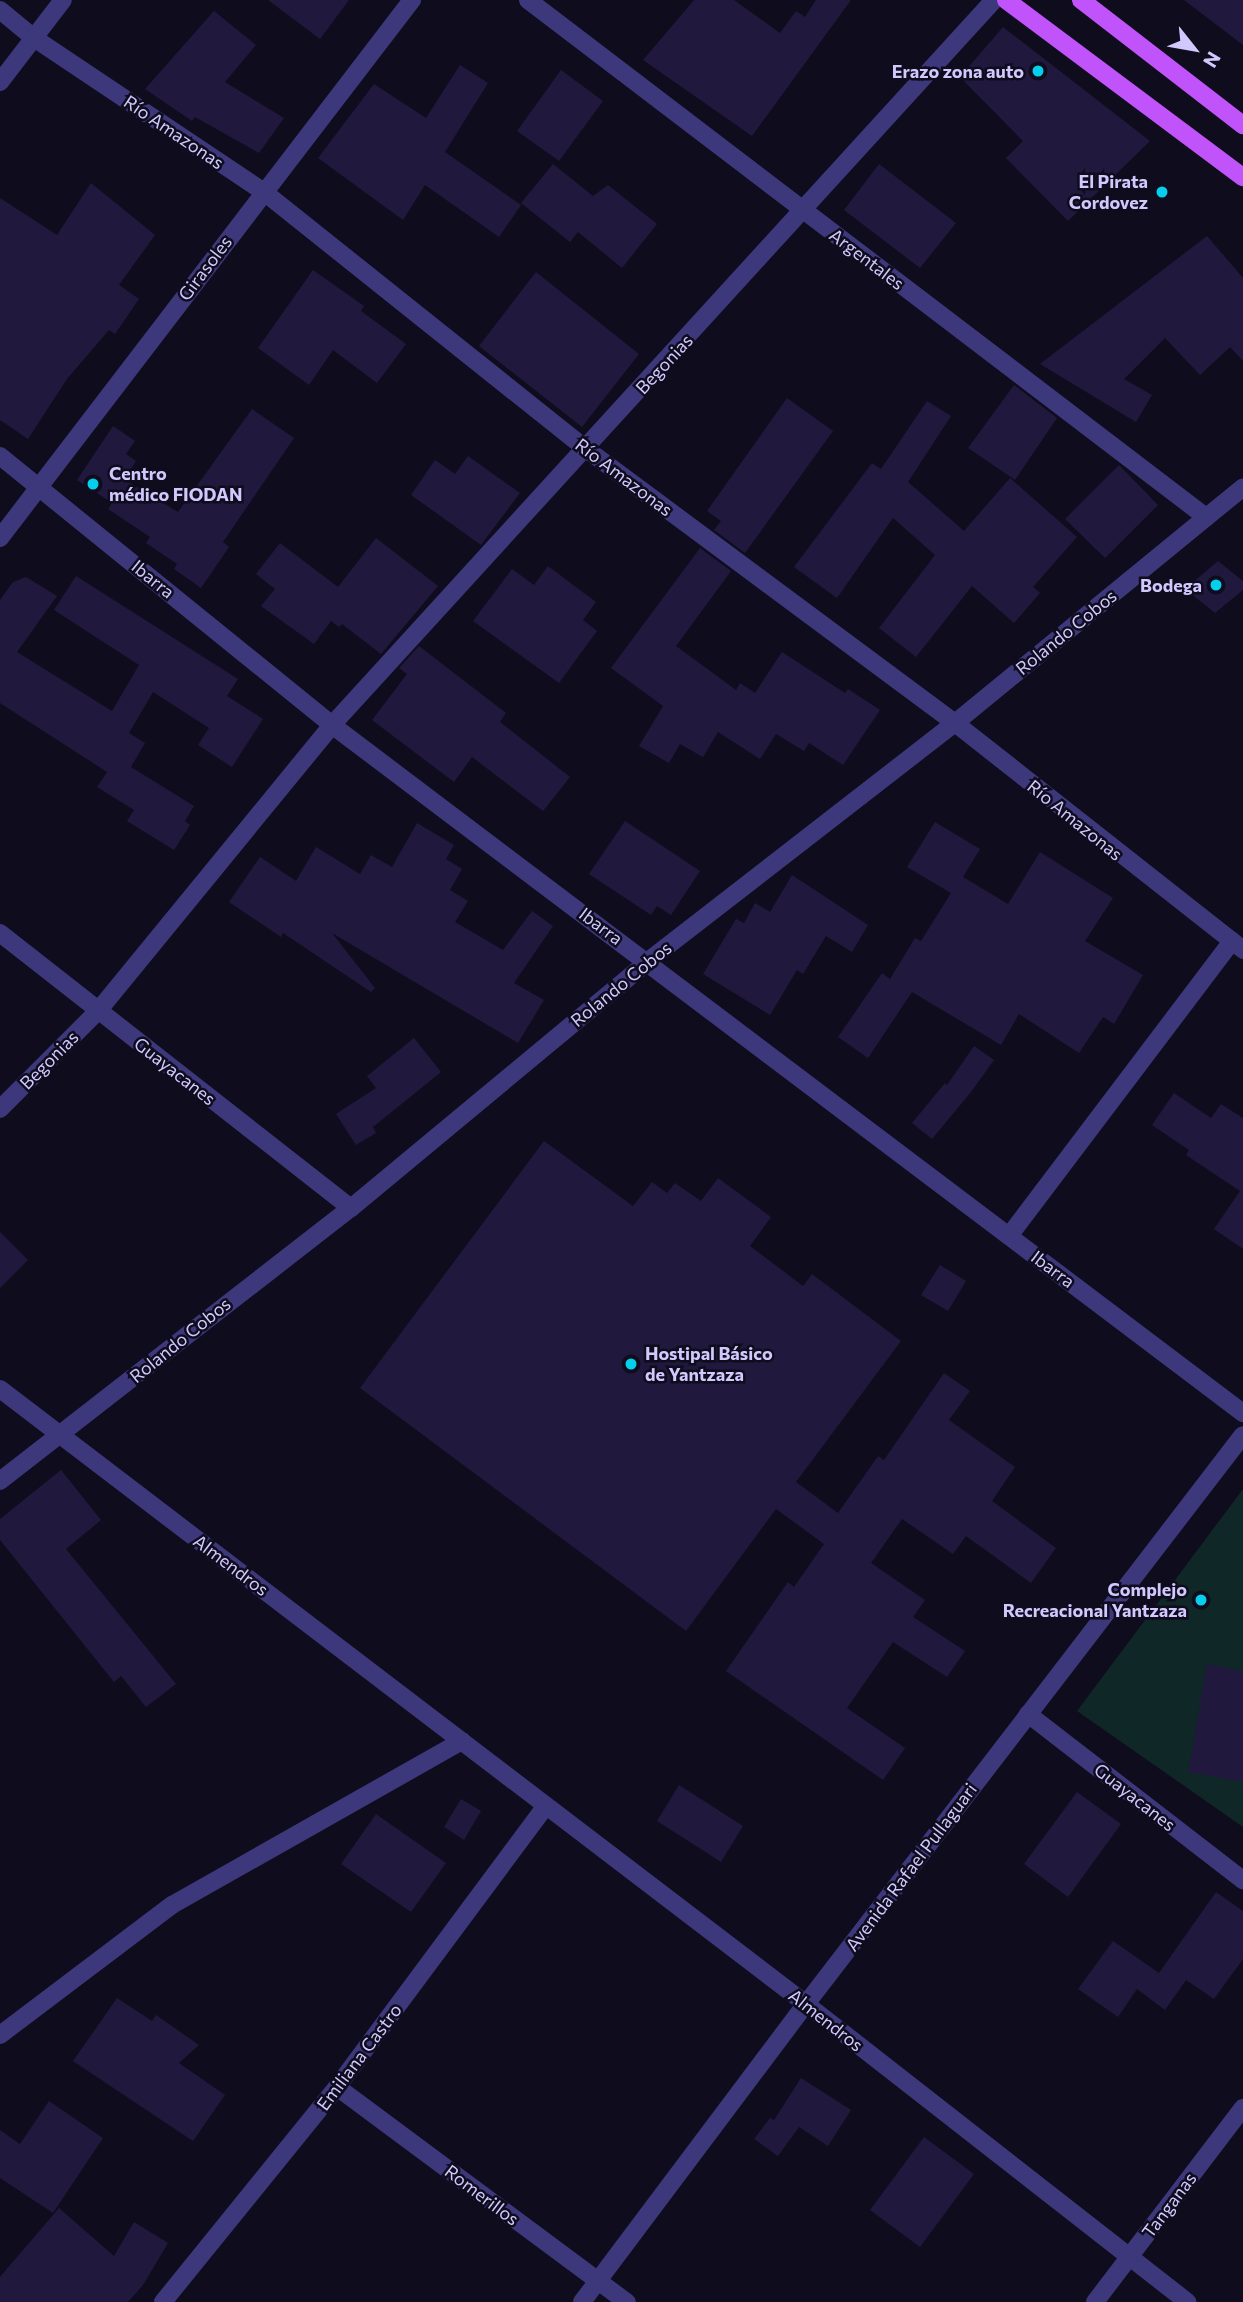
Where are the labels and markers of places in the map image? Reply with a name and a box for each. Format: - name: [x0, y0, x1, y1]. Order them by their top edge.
- place label: Erazo zona auto: [892, 60, 1024, 82]
- marker: Erazo zona auto: [1030, 63, 1046, 79]
- place label: El Pirata Cordovez: [1069, 171, 1148, 214]
- marker: El Pirata Cordovez: [1154, 184, 1170, 200]
- place label: Centro médico FIODAN: [109, 463, 242, 505]
- marker: Centro médico FIODAN: [83, 474, 103, 494]
- place label: Bodega: [1140, 574, 1202, 596]
- marker: Bodega: [1208, 577, 1224, 593]
- place label: Hostipal Básico de Yantzaza: [645, 1343, 773, 1386]
- marker: Hostipal Básico de Yantzaza: [623, 1356, 639, 1372]
- place label: Complejo Recreacional Yantzaza: [1003, 1579, 1187, 1622]
- marker: Complejo Recreacional Yantzaza: [1193, 1592, 1209, 1608]

